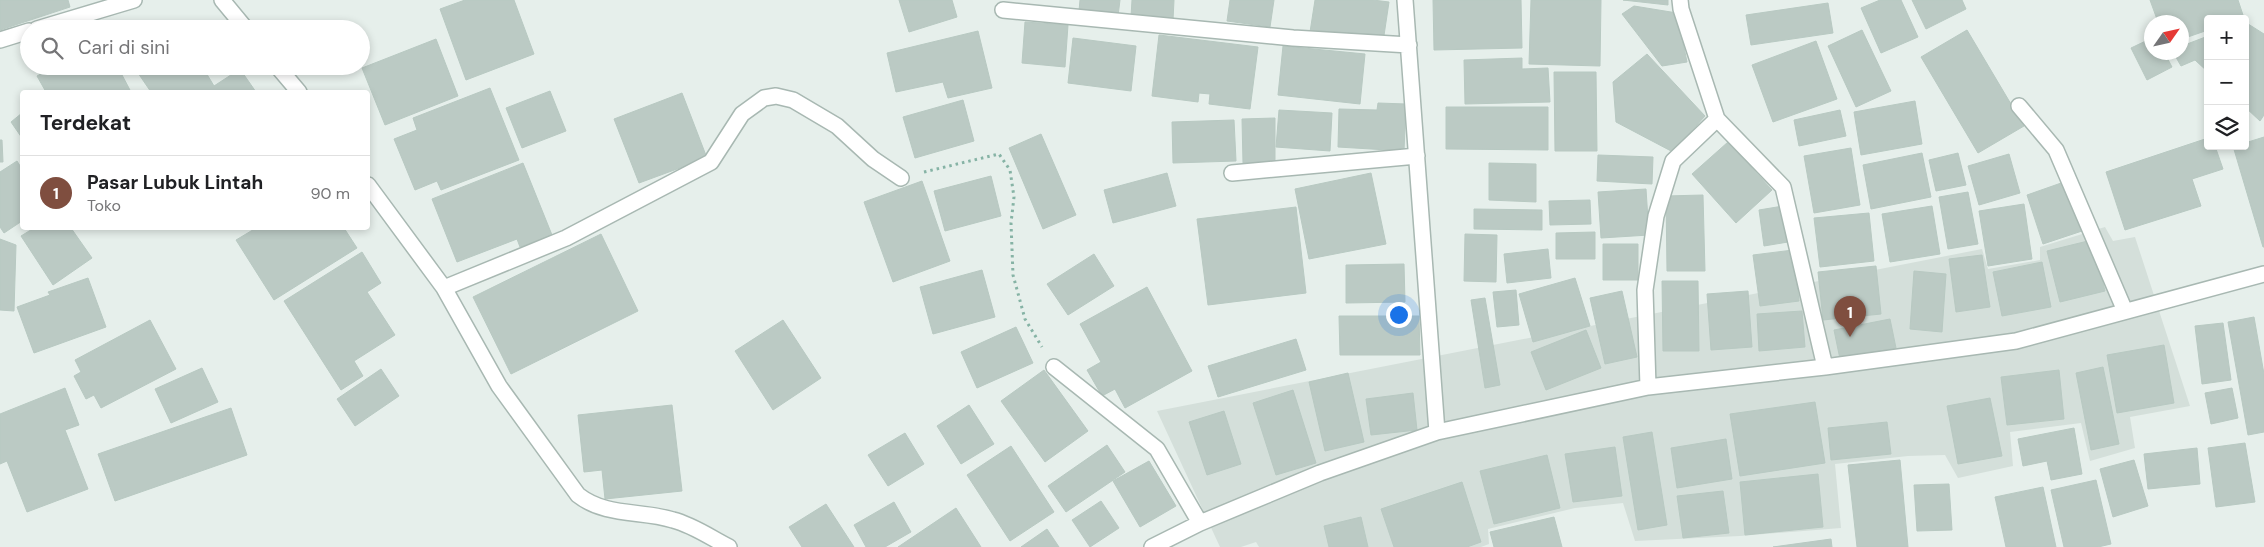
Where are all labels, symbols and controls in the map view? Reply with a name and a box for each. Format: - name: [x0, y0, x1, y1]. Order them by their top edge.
- north arrow: [2144, 15, 2189, 60]
- map controls: [2204, 15, 2249, 150]
- button: +: [2204, 15, 2249, 60]
- search box: [20, 20, 370, 75]
- icon: search: [38, 34, 66, 62]
- text: Cari di sini: [78, 35, 170, 60]
- button: −: [2204, 60, 2249, 105]
- button: layers: [2204, 105, 2249, 150]
- text: Terdekat: [40, 109, 131, 137]
- text: Pasar Lubuk Lintah: [87, 170, 263, 195]
- text: 1: [53, 183, 59, 204]
- text: 90 m: [310, 183, 350, 204]
- text: Toko: [87, 195, 121, 216]
- pin: 1: [1834, 296, 1866, 337]
- your location: [1386, 302, 1412, 328]

